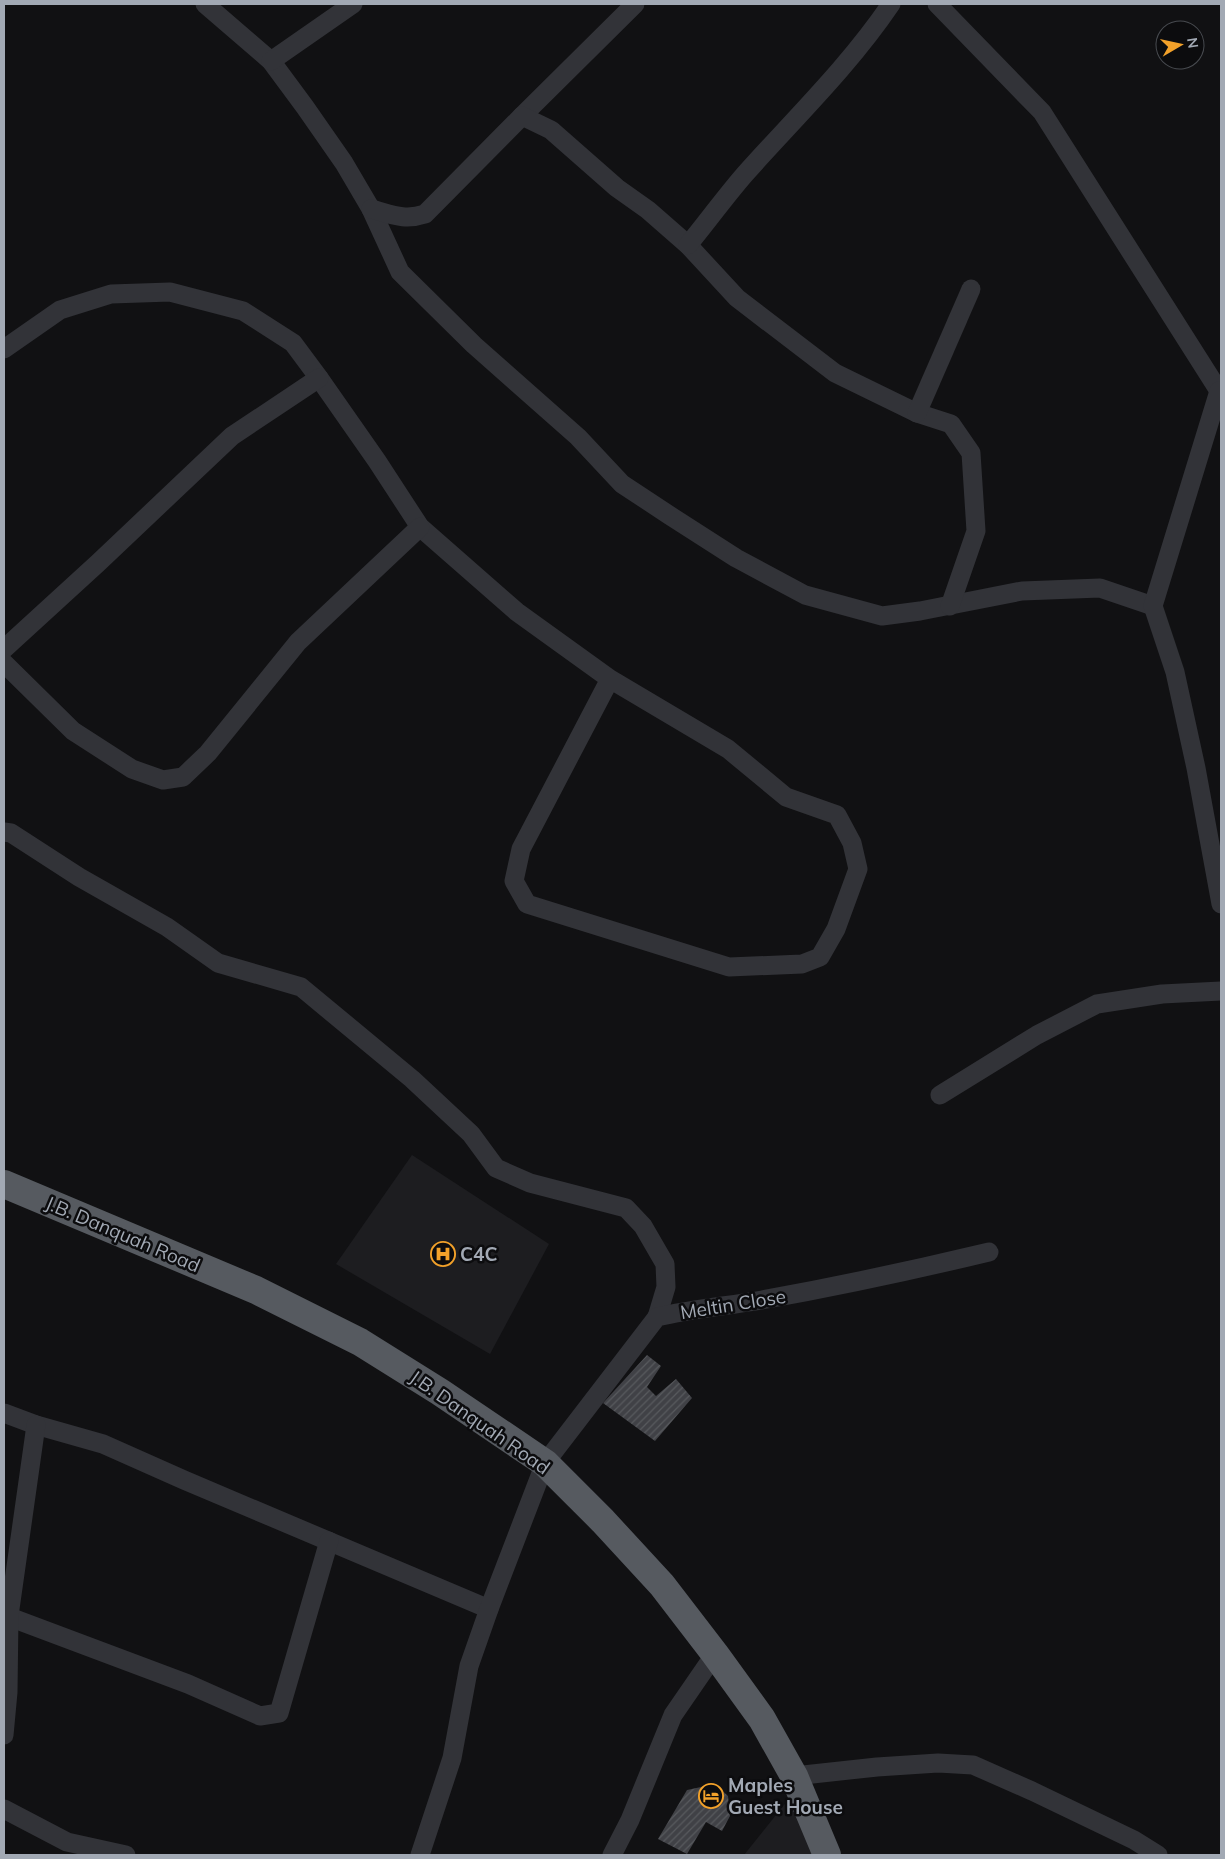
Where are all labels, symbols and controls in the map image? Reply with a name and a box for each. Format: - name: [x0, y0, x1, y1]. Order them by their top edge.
- north arrow: [1155, 20, 1205, 70]
- text: N: [1183, 36, 1203, 50]
- street label: J.B. Danquah Road: [42, 1191, 204, 1277]
- hospital icon: C4C: [430, 1241, 456, 1267]
- place label: C4C: [460, 1242, 497, 1266]
- street label: Meltin Close: [678, 1284, 788, 1324]
- street label: J.B. Danquah Road: [405, 1365, 555, 1479]
- place label: Maples Guest House: [728, 1773, 843, 1819]
- hotel icon: Maples Guest House: [698, 1783, 724, 1809]

